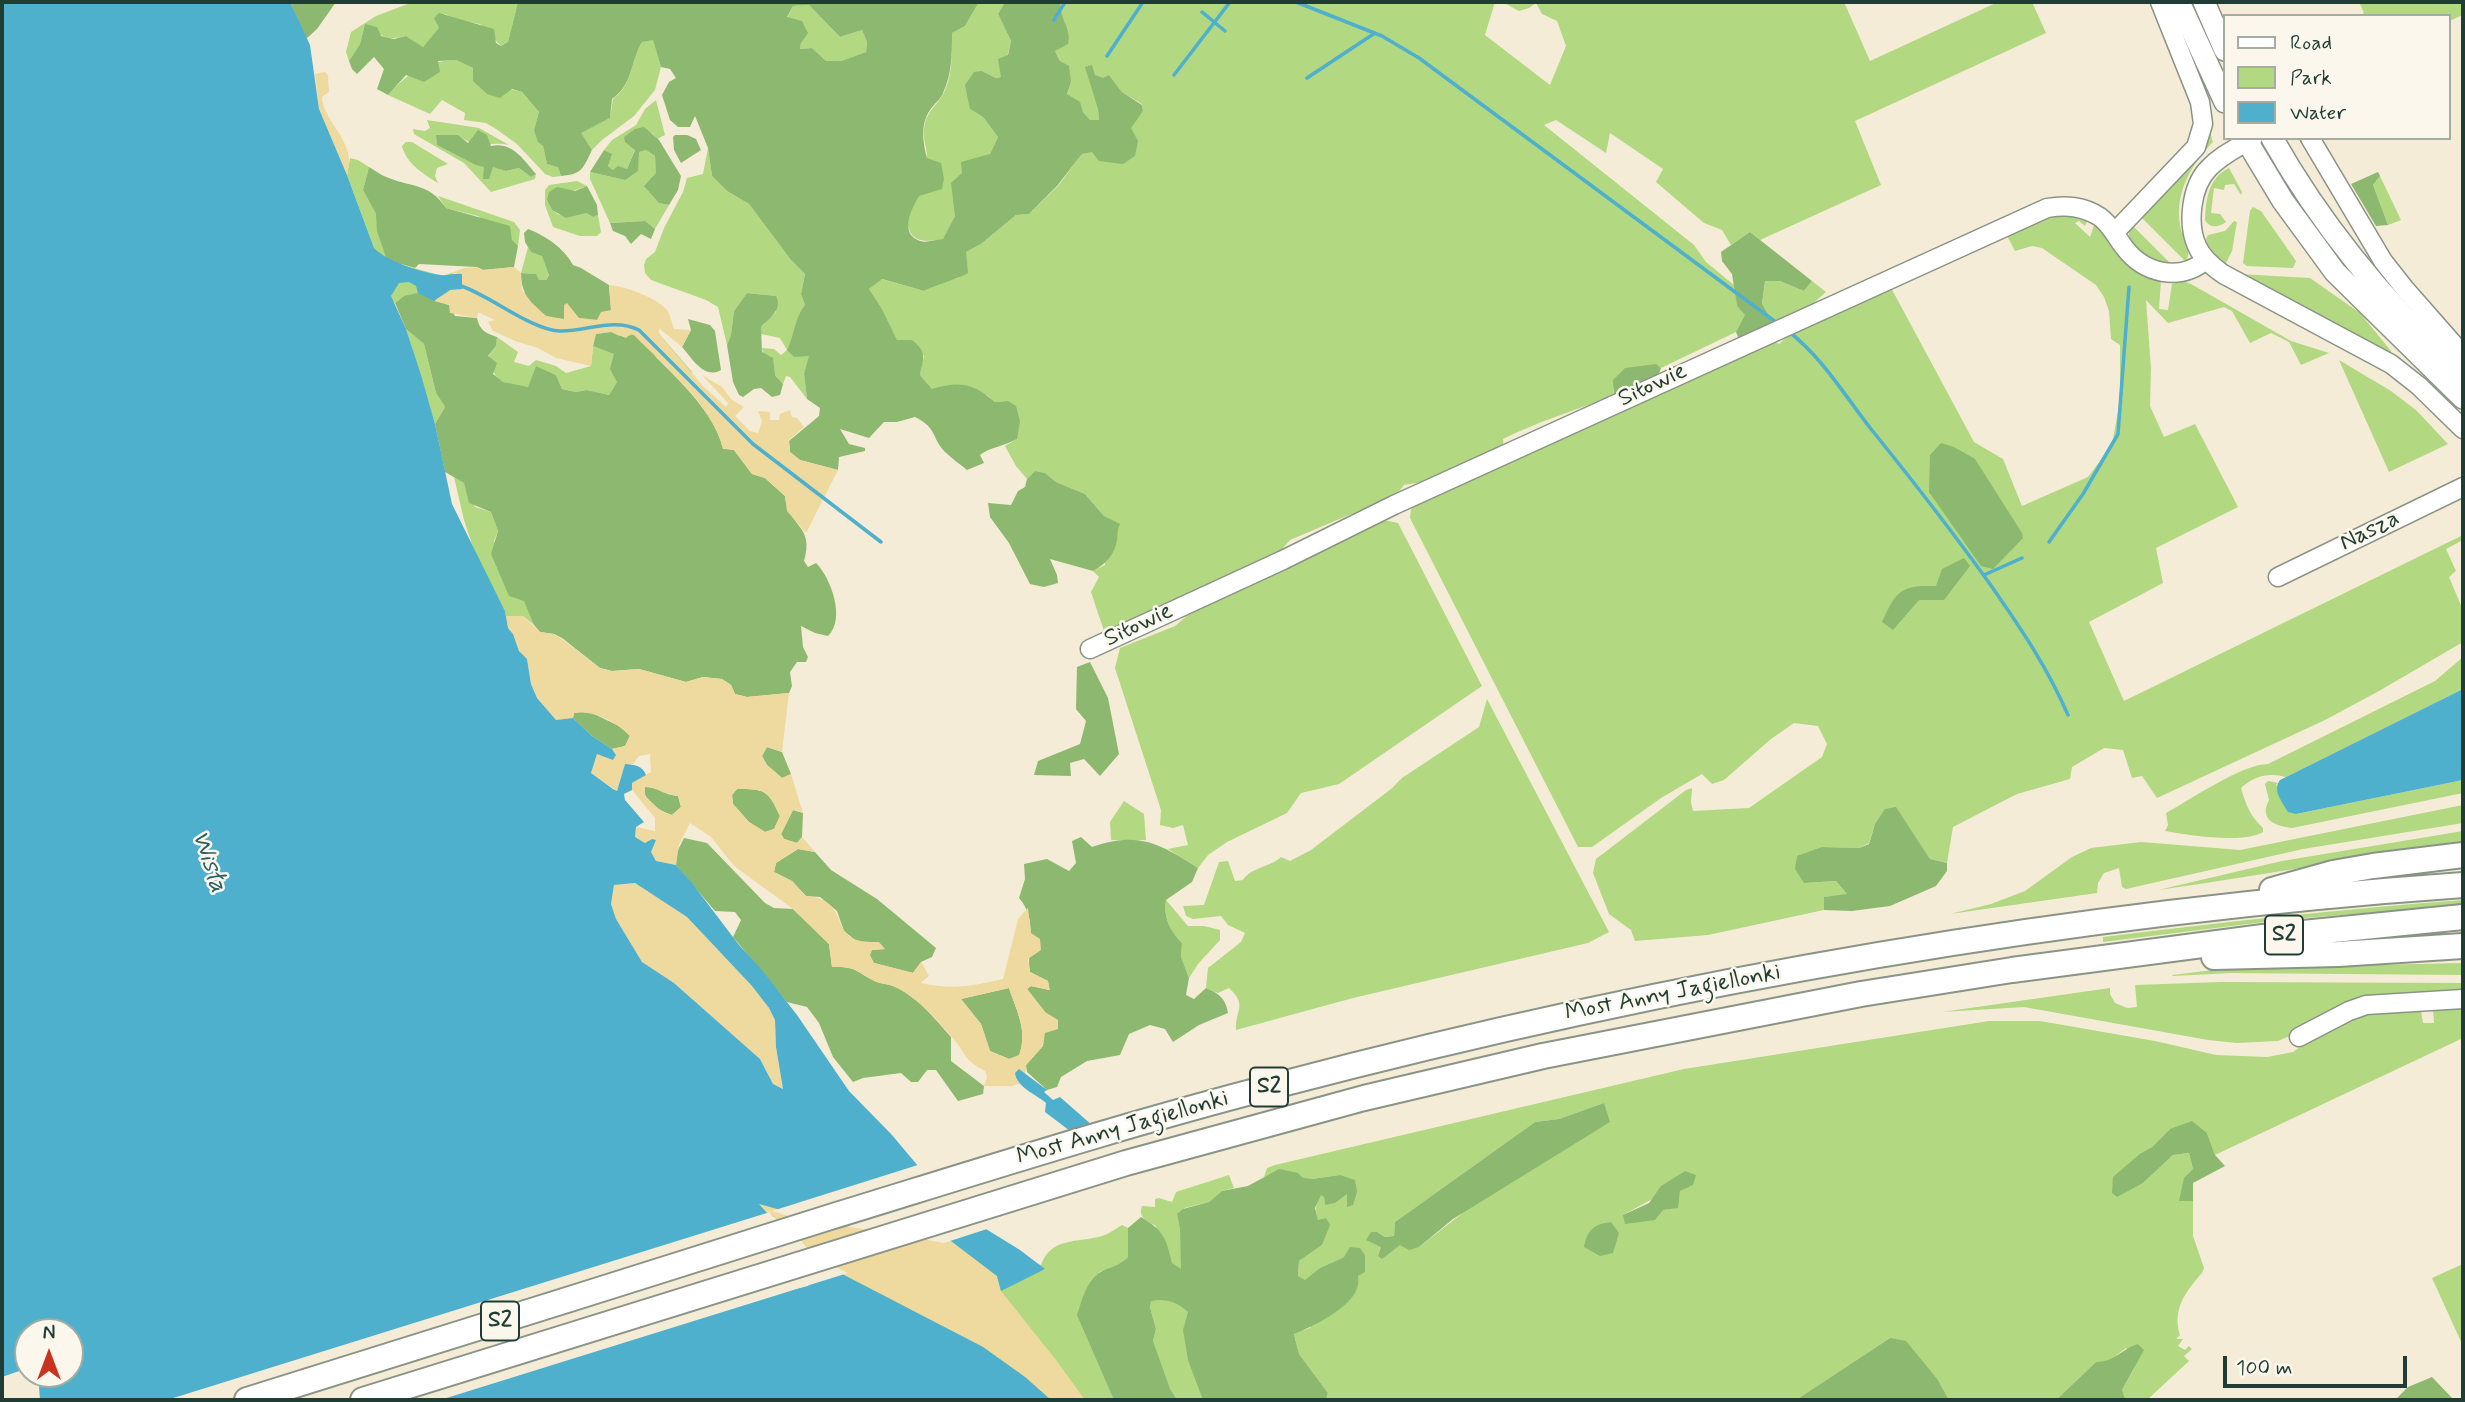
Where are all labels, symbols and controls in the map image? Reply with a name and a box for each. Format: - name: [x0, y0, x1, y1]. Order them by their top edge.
- legend: [2224, 14, 2451, 140]
- text: Road: [2290, 29, 2332, 57]
- text: Park: [2290, 64, 2332, 92]
- text: Water: [2290, 99, 2346, 127]
- street label: Sitowie: [1614, 358, 1692, 414]
- street label: Nasza: [2335, 505, 2405, 559]
- street label: Sitowie: [1100, 598, 1178, 654]
- water label: Wisła: [183, 827, 233, 897]
- road number: S2: [2265, 916, 2303, 954]
- street label: Most Anny Jagiellonki: [1563, 959, 1783, 1029]
- road number: S2: [1250, 1068, 1288, 1106]
- street label: Most Anny Jagiellonki: [1014, 1085, 1232, 1173]
- road number: S2: [481, 1302, 519, 1340]
- north arrow: [14, 1318, 84, 1388]
- text: N: [43, 1321, 55, 1346]
- scale bar: [2227, 1342, 2411, 1386]
- text: 100 m: [2236, 1354, 2292, 1382]

